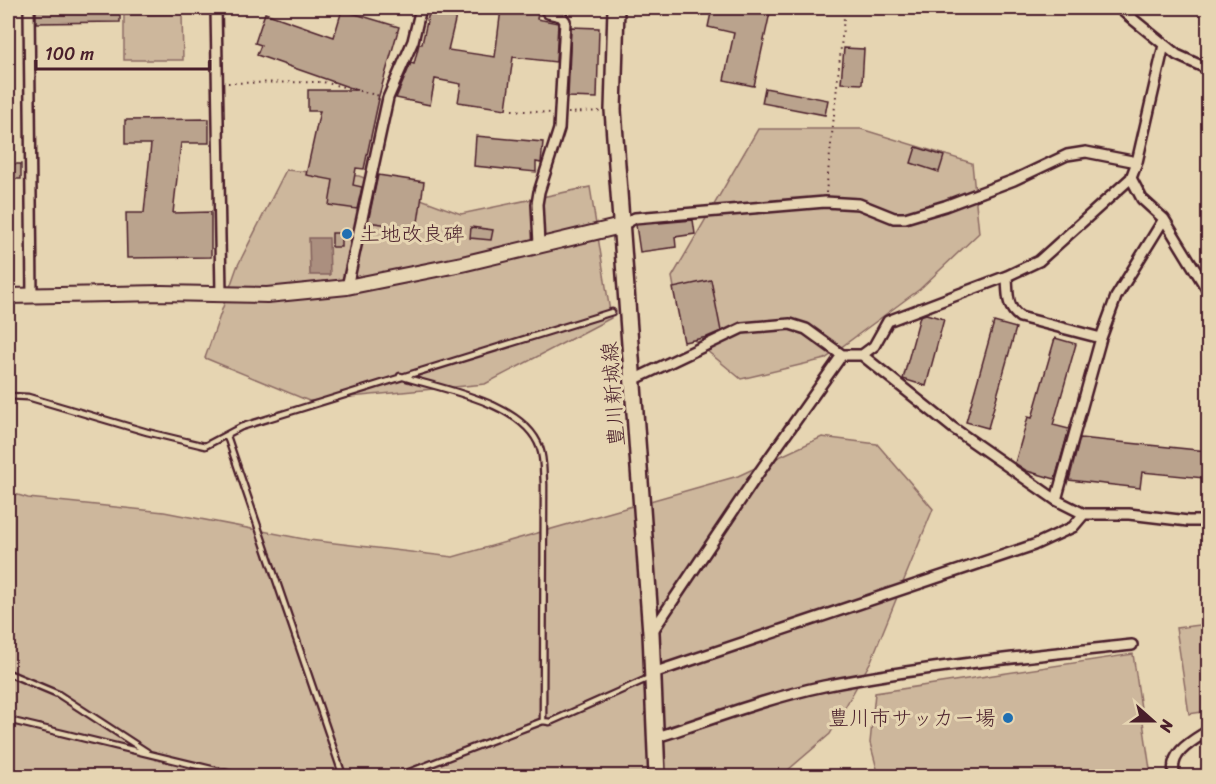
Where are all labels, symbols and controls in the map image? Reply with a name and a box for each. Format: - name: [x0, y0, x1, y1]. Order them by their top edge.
- scale bar: [36, 33, 210, 71]
- text: 100 m: [45, 38, 94, 70]
- place label: 土地改良碑: [359, 215, 464, 253]
- marker: 土地改良碑: [340, 227, 354, 241]
- street label: 豊川新城線: [590, 340, 636, 448]
- north arrow: [1123, 691, 1183, 751]
- place label: 豊川市サッカー場: [828, 699, 996, 737]
- marker: 豊川市サッカー場: [1001, 711, 1015, 725]
- text: N: [1151, 715, 1182, 737]

